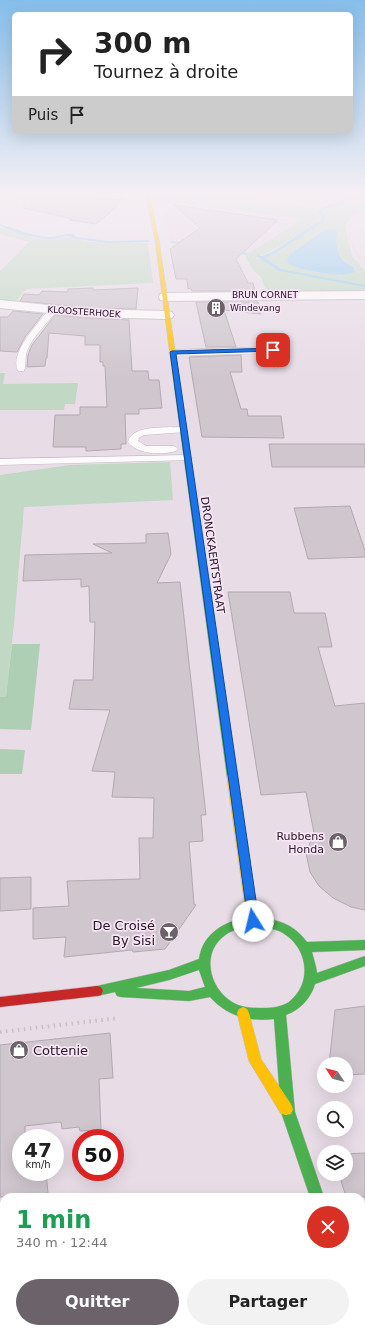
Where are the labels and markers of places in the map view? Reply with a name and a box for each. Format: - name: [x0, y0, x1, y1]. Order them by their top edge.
- building icon: Windevang: [205, 297, 227, 319]
- place label: Windevang: [230, 303, 280, 313]
- pin: [256, 333, 290, 367]
- place label: Rubbens Honda: [276, 830, 324, 856]
- shop icon: Rubbens Honda: [327, 831, 349, 853]
- place label: De Croisé By Sisi: [92, 918, 155, 948]
- bar icon: De Croisé By Sisi: [158, 921, 180, 943]
- shop icon: Cottenie: [8, 1039, 30, 1061]
- place label: Cottenie: [33, 1043, 88, 1058]

